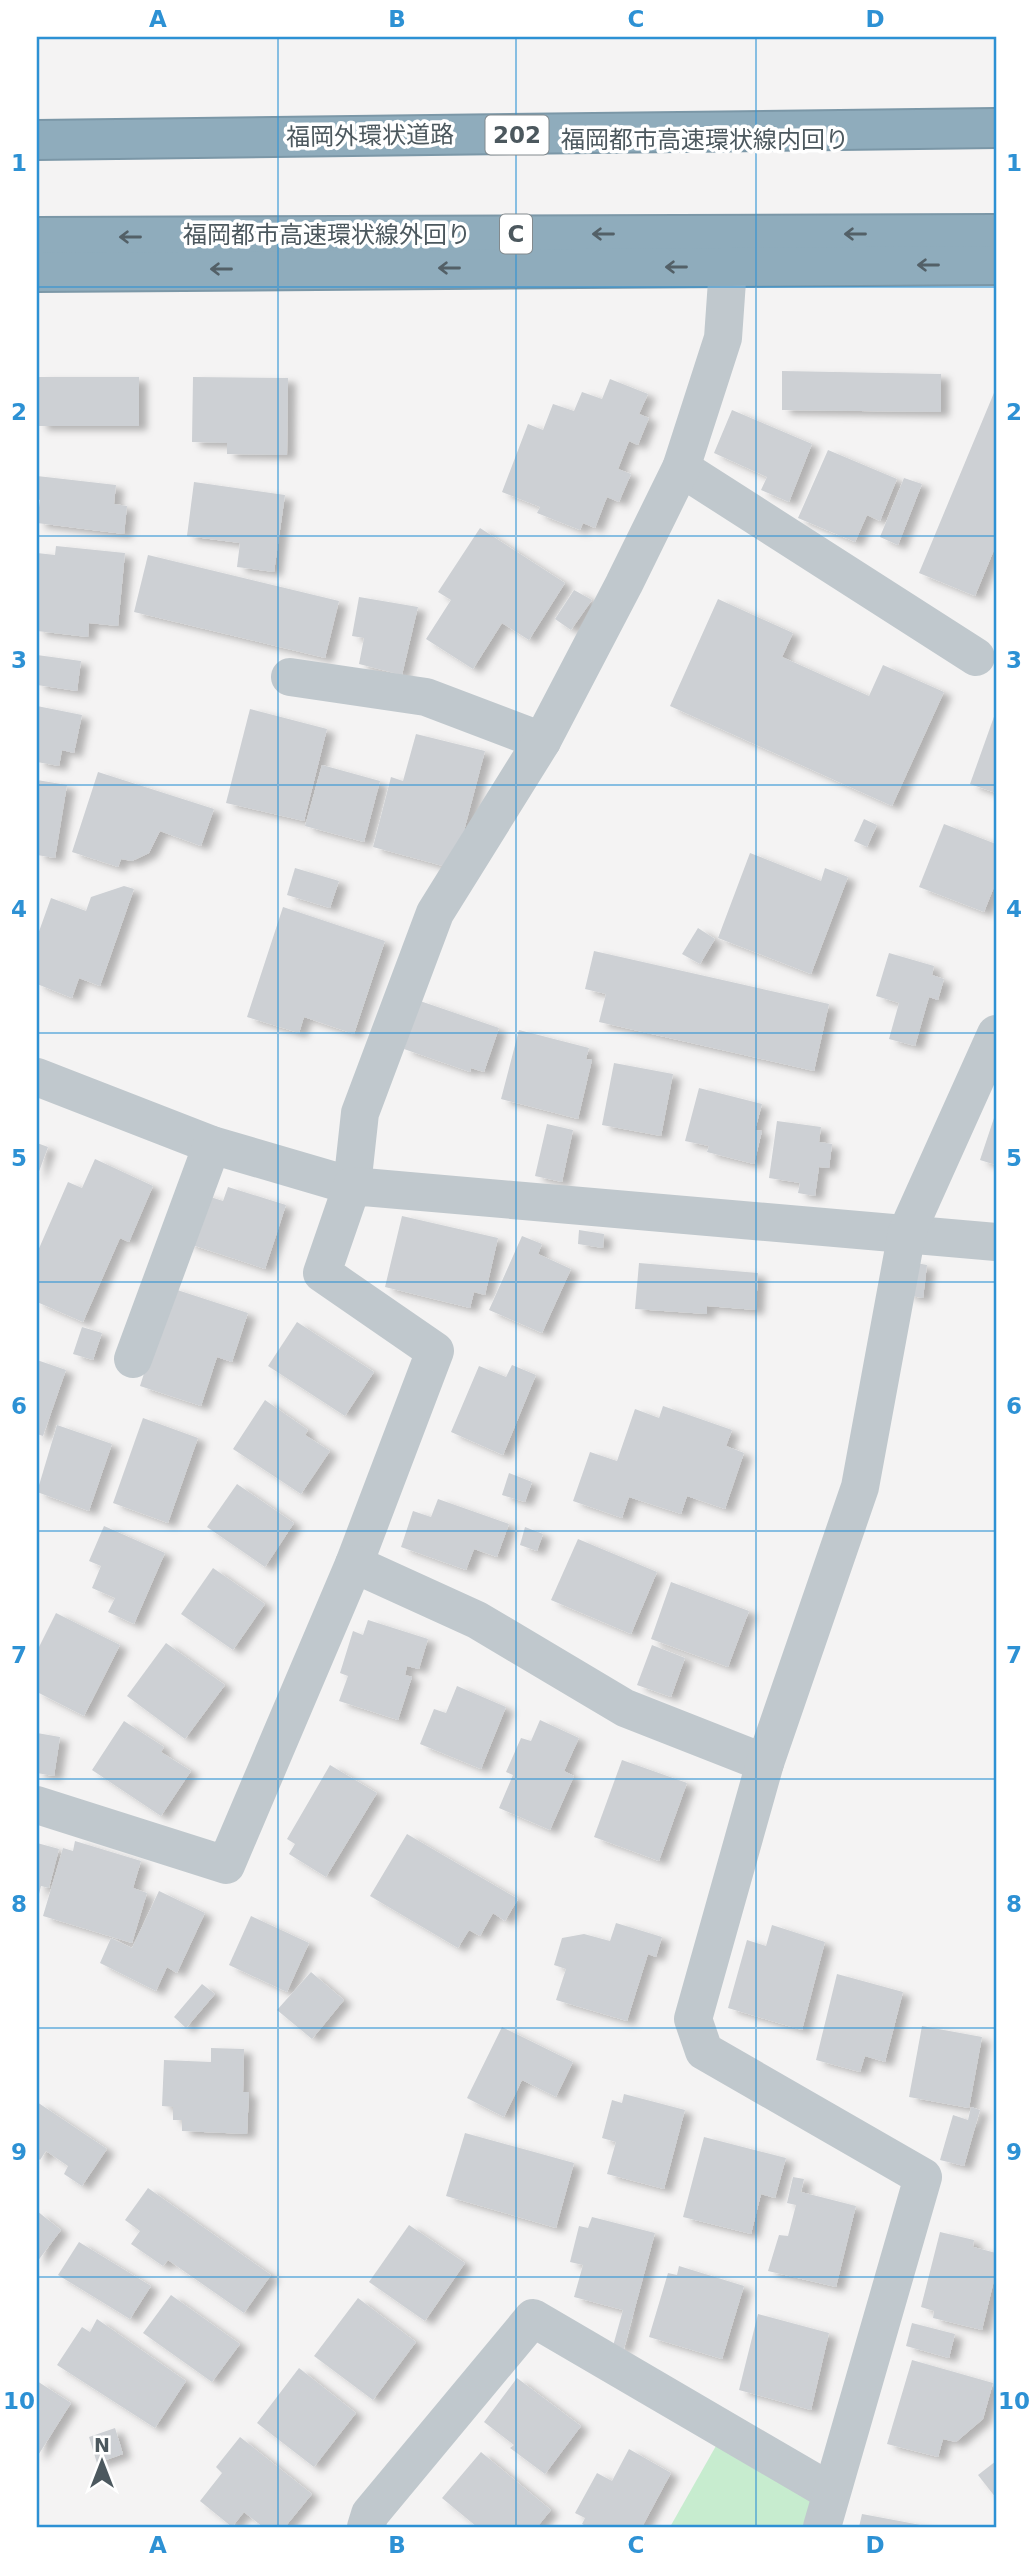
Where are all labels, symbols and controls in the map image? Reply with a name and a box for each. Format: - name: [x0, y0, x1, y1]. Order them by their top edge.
- text: A: [149, 6, 167, 32]
- text: B: [388, 6, 406, 32]
- text: C: [628, 6, 644, 32]
- text: D: [865, 6, 885, 32]
- road number: 202: [486, 116, 548, 154]
- street label: 福岡外環状道路: [286, 121, 454, 151]
- street label: 福岡都市高速環状線内回り: [561, 126, 849, 154]
- text: 1: [11, 150, 27, 176]
- text: 1: [1006, 150, 1022, 176]
- road number: C: [500, 215, 532, 254]
- street label: 福岡都市高速環状線外回り: [183, 221, 471, 249]
- one-way arrow: [591, 227, 614, 241]
- one-way arrow: [843, 227, 866, 241]
- one-way arrow: [119, 230, 142, 244]
- one-way arrow: [917, 258, 940, 272]
- one-way arrow: [665, 260, 688, 274]
- one-way arrow: [437, 261, 460, 275]
- one-way arrow: [210, 262, 233, 276]
- text: 2: [11, 399, 27, 425]
- text: 2: [1006, 399, 1022, 425]
- text: 3: [11, 647, 27, 673]
- text: 3: [1006, 647, 1022, 673]
- text: 4: [11, 896, 27, 922]
- text: 4: [1006, 896, 1022, 922]
- text: 5: [11, 1145, 27, 1171]
- text: 5: [1006, 1145, 1022, 1171]
- text: 6: [11, 1393, 27, 1419]
- text: 6: [1006, 1393, 1022, 1419]
- text: 7: [11, 1642, 27, 1668]
- text: 7: [1006, 1642, 1022, 1668]
- text: 8: [11, 1891, 27, 1917]
- text: 8: [1006, 1891, 1022, 1917]
- text: 9: [11, 2139, 27, 2165]
- text: 9: [1006, 2139, 1022, 2165]
- text: 10: [3, 2388, 35, 2414]
- text: 10: [998, 2388, 1030, 2414]
- north arrow: [66, 2428, 136, 2498]
- text: N: [94, 2434, 110, 2456]
- text: A: [149, 2532, 167, 2558]
- text: B: [388, 2532, 406, 2558]
- text: C: [628, 2532, 644, 2558]
- text: D: [865, 2532, 885, 2558]

